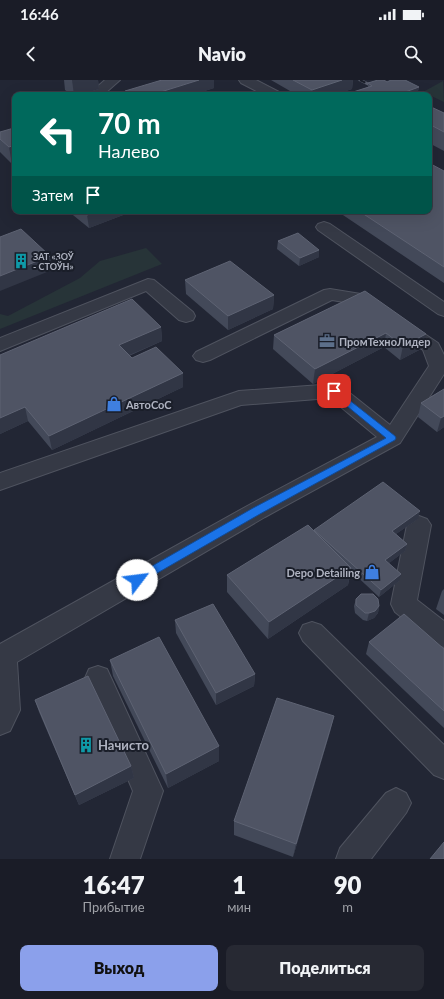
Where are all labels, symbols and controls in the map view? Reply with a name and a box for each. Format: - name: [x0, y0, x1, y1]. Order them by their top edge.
- text: 16:46: [20, 5, 59, 23]
- icon: back: [20, 43, 42, 65]
- text: Navio: [198, 43, 246, 65]
- icon: search: [402, 43, 424, 65]
- text: 70 m: [98, 106, 161, 140]
- icon: left: [32, 108, 84, 160]
- text: Налево: [98, 140, 160, 162]
- icon: arrive: [82, 184, 104, 206]
- text: Затем: [32, 186, 74, 204]
- place label: ЗАТ «ЗОЎ - СТОЎН»: [33, 251, 74, 272]
- building icon: ЗАТ «ЗОЎ - СТОЎН»: [12, 252, 30, 270]
- office icon: ПромТехноЛидер: [318, 332, 336, 350]
- place label: ПромТехноЛидер: [339, 335, 430, 348]
- pin: [317, 374, 351, 408]
- icon: arrive: [323, 380, 345, 402]
- shop icon: АвтоСоС: [105, 395, 123, 413]
- place label: АвтоСоС: [125, 398, 172, 411]
- position arrow: [116, 559, 158, 601]
- shop icon: Depo Detailing: [363, 563, 381, 581]
- place label: Depo Detailing: [286, 566, 360, 579]
- building icon: Начисто: [77, 736, 95, 754]
- place label: Начисто: [98, 737, 150, 753]
- text: 16:47: [83, 870, 145, 899]
- text: 1: [232, 870, 246, 899]
- text: 90: [334, 870, 361, 899]
- text: Прибытие: [83, 899, 145, 915]
- text: мин: [227, 899, 251, 915]
- text: m: [342, 899, 353, 915]
- button: Выход: [20, 945, 218, 991]
- button: Поделиться: [226, 945, 424, 991]

